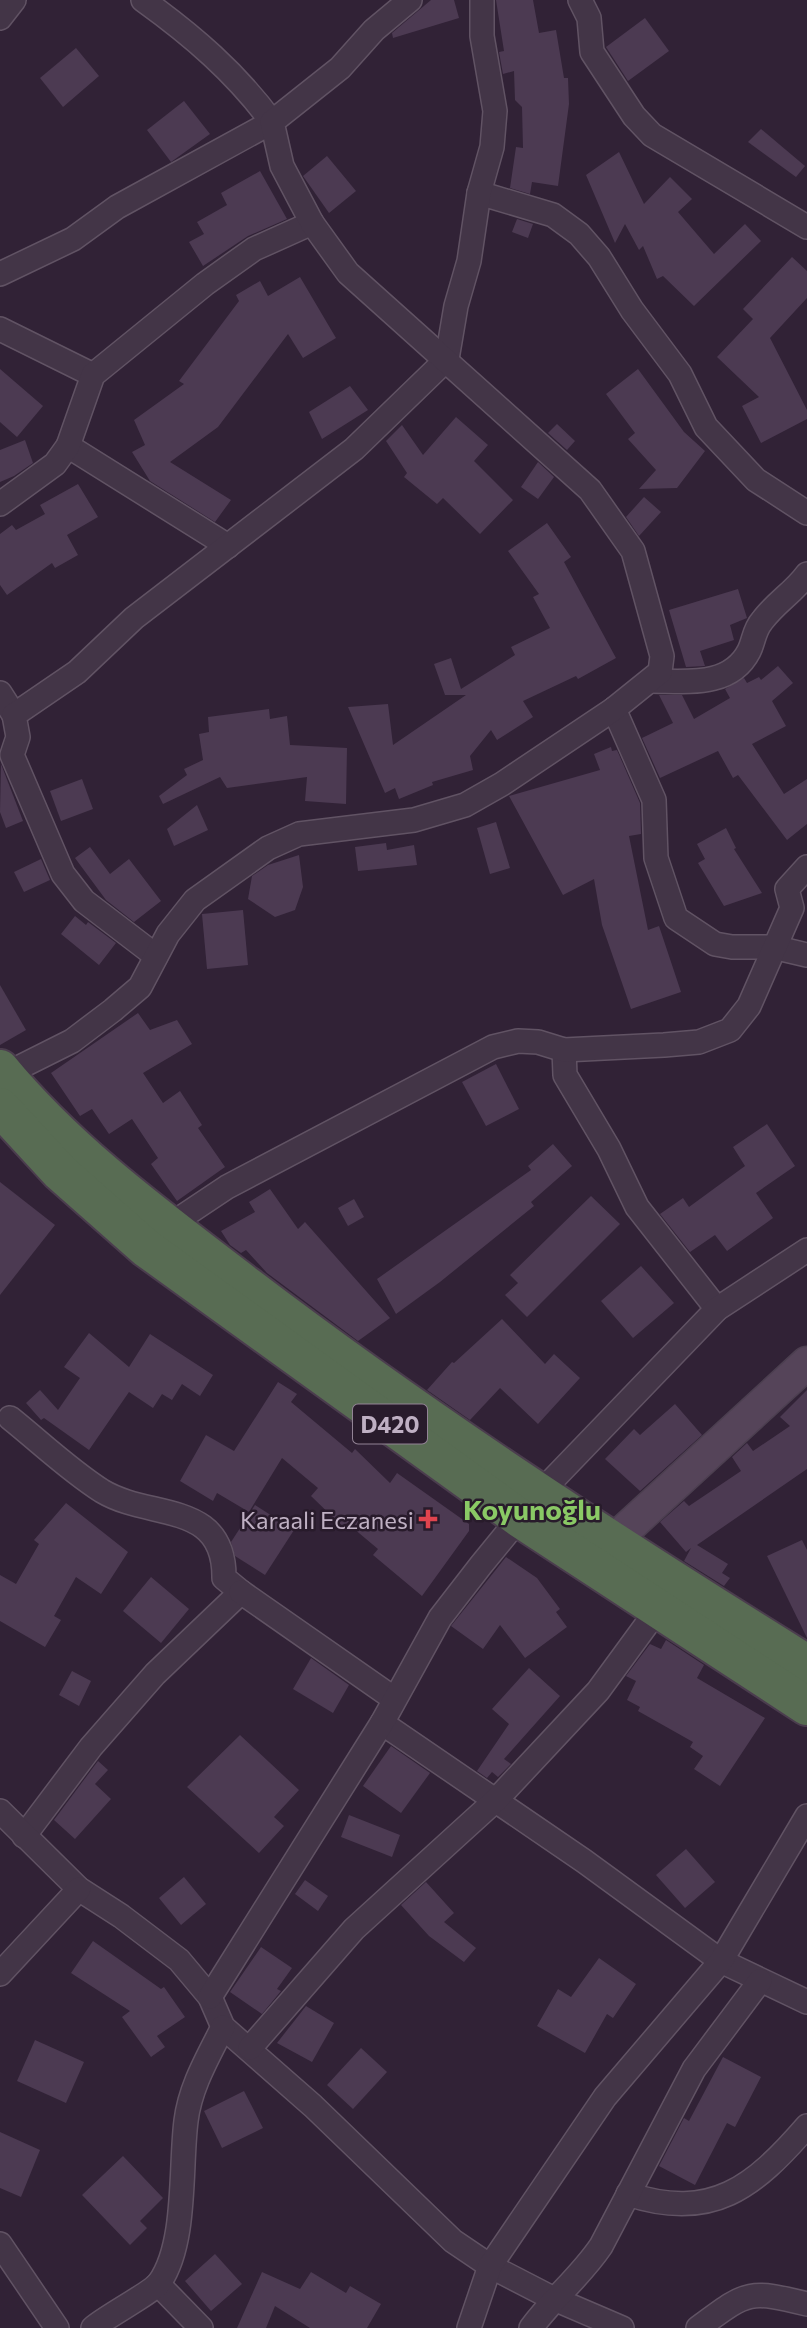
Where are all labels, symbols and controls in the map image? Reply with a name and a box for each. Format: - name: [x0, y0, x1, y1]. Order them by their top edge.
- road number: D420: [353, 1404, 427, 1443]
- district label: Koyunoğlu: [463, 1492, 601, 1526]
- place label: Karaali Eczanesi: [240, 1505, 414, 1534]
- marker: Karaali Eczanesi: [420, 1511, 436, 1527]

